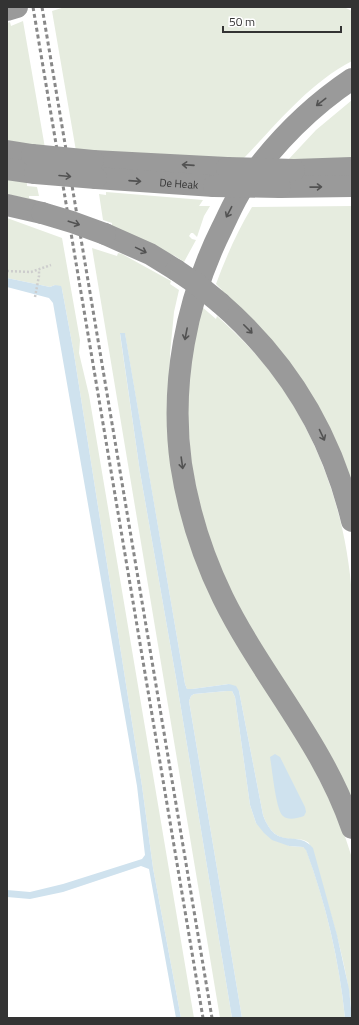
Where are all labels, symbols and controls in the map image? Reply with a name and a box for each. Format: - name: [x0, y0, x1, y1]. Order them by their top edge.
- scale bar: [223, 8, 341, 34]
- text: 50 m: [229, 12, 255, 31]
- one-way arrow: [316, 98, 327, 107]
- one-way arrow: [182, 162, 195, 169]
- one-way arrow: [58, 172, 71, 179]
- street label: De Heak: [159, 174, 199, 193]
- one-way arrow: [128, 178, 141, 185]
- one-way arrow: [309, 183, 322, 191]
- one-way arrow: [225, 206, 233, 218]
- one-way arrow: [68, 219, 80, 227]
- one-way arrow: [135, 247, 147, 254]
- one-way arrow: [243, 324, 253, 334]
- one-way arrow: [182, 327, 190, 340]
- one-way arrow: [319, 429, 326, 441]
- one-way arrow: [178, 456, 186, 469]

